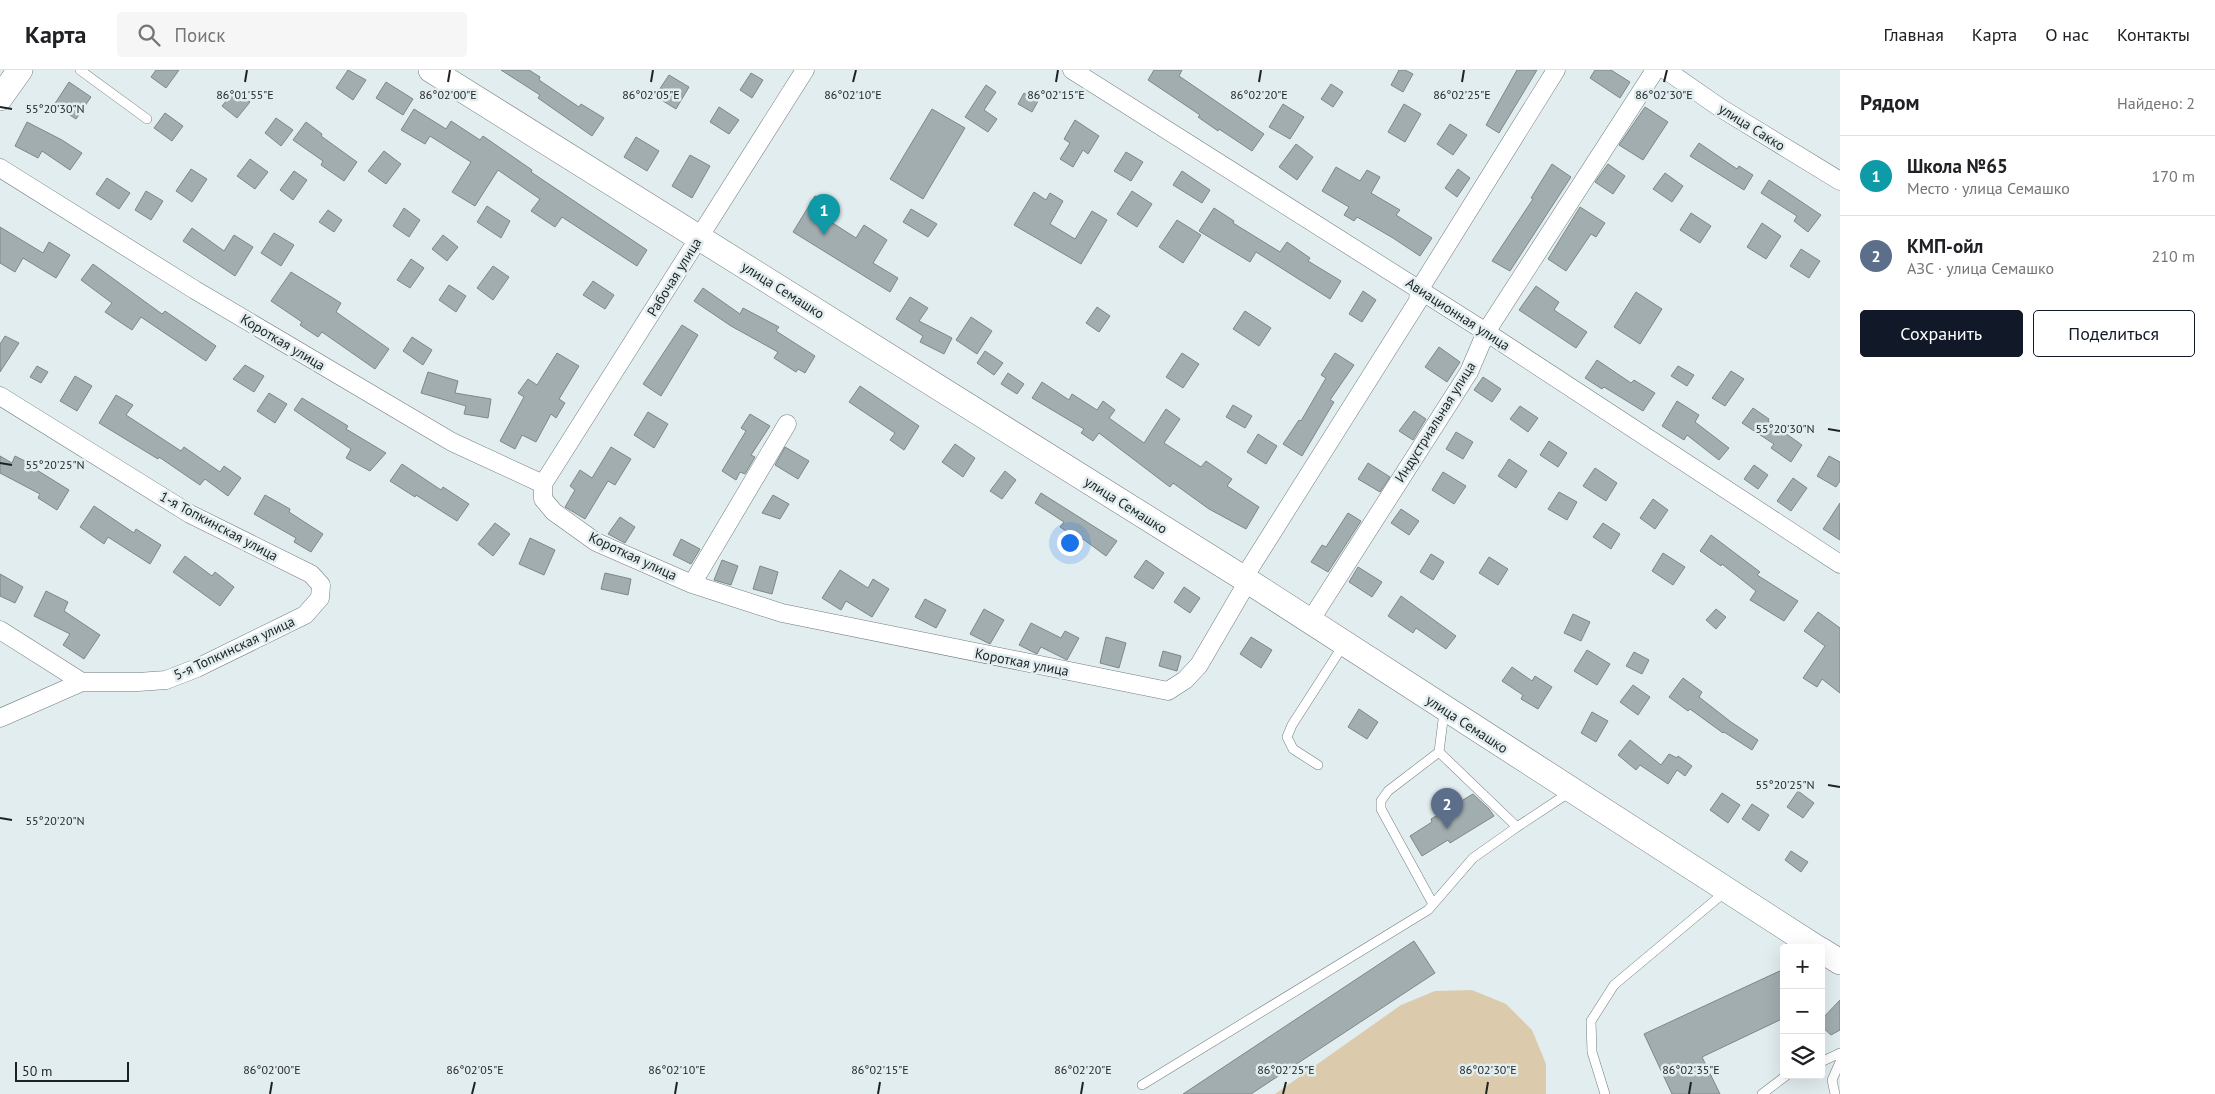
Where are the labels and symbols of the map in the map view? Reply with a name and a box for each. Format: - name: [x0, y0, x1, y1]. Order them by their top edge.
- text: 86°01'55"E: [216, 87, 274, 102]
- text: 86°02'00"E: [419, 87, 477, 102]
- text: 86°02'05"E: [622, 87, 680, 102]
- text: 86°02'10"E: [824, 87, 882, 102]
- text: 86°02'15"E: [1027, 87, 1085, 102]
- text: 86°02'20"E: [1230, 87, 1288, 102]
- text: 86°02'25"E: [1433, 87, 1491, 102]
- text: 86°02'30"E: [1635, 87, 1693, 102]
- street label: улица Сакко: [1715, 99, 1789, 155]
- text: 55°20'30"N: [25, 101, 85, 116]
- pin: 1: [808, 194, 840, 235]
- street label: Рабочая улица: [643, 234, 705, 320]
- street label: улица Семашко: [738, 257, 828, 323]
- street label: Авиационная улица: [1402, 274, 1514, 354]
- street label: Короткая улица: [238, 310, 328, 374]
- street label: Индустриальная улица: [1391, 358, 1479, 486]
- text: 55°20'30"N: [1755, 421, 1815, 436]
- text: 55°20'25"N: [25, 457, 85, 472]
- street label: улица Семашко: [1081, 472, 1171, 538]
- street label: 1-я Топкинская улица: [157, 487, 281, 565]
- street label: Короткая улица: [586, 528, 680, 584]
- your location: [1057, 530, 1083, 556]
- street label: 5-я Топкинская улица: [171, 612, 297, 684]
- street label: Короткая улица: [974, 644, 1071, 680]
- street label: улица Семашко: [1423, 691, 1511, 757]
- text: 55°20'25"N: [1755, 777, 1815, 792]
- pin: 2: [1431, 788, 1463, 829]
- text: 55°20'20"N: [25, 813, 85, 828]
- scale bar: [15, 1059, 129, 1082]
- text: 86°02'00"E: [243, 1062, 301, 1077]
- text: 86°02'05"E: [446, 1062, 504, 1077]
- text: 86°02'10"E: [648, 1062, 706, 1077]
- text: 86°02'15"E: [851, 1062, 909, 1077]
- text: 86°02'20"E: [1054, 1062, 1112, 1077]
- text: 86°02'25"E: [1257, 1062, 1315, 1077]
- text: 86°02'30"E: [1459, 1062, 1517, 1077]
- text: 86°02'35"E: [1662, 1062, 1720, 1077]

